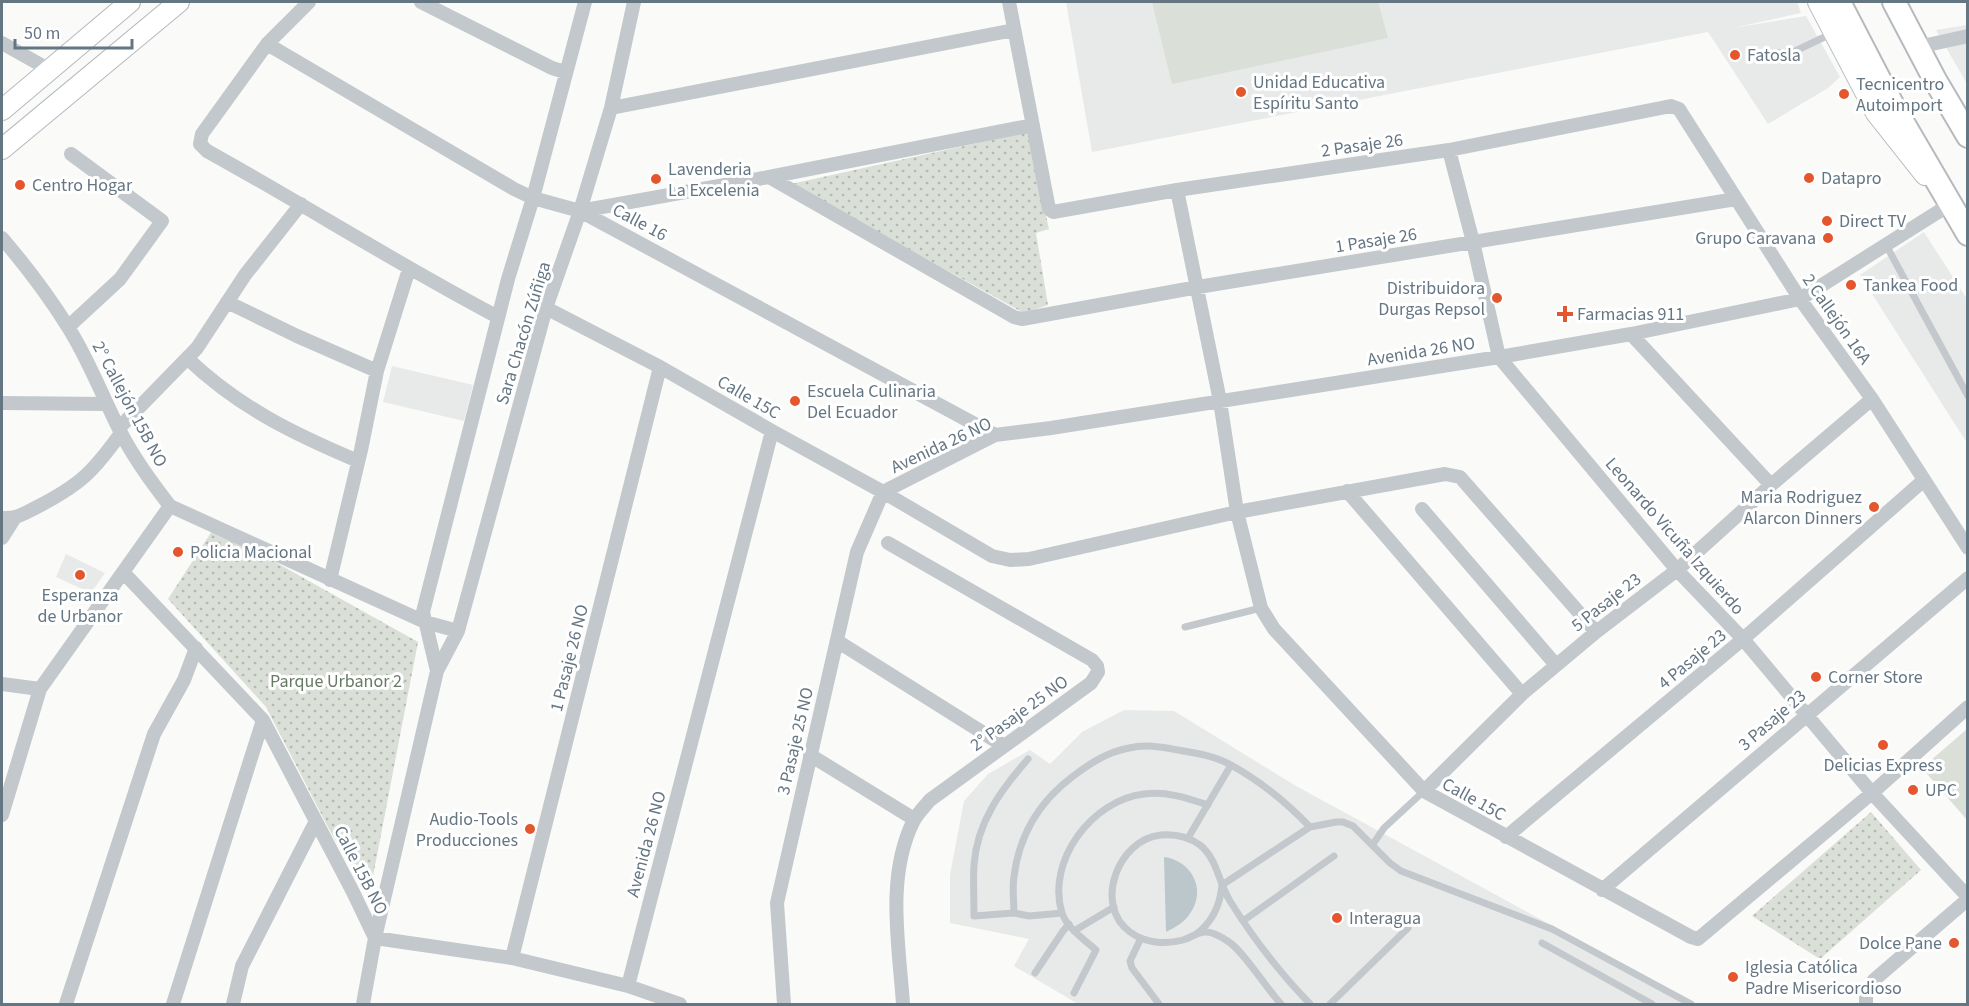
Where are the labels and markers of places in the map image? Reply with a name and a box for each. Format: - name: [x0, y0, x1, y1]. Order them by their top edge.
- place label: Fatosla: [1747, 43, 1801, 68]
- marker: Fatosla: [1728, 48, 1742, 62]
- place label: Unidad Educativa Espíritu Santo: [1253, 70, 1385, 116]
- place label: Tecnicentro Autoimport: [1856, 72, 1944, 118]
- marker: Unidad Educativa Espíritu Santo: [1234, 85, 1248, 99]
- marker: Tecnicentro Autoimport: [1837, 87, 1851, 101]
- place label: Lavenderia La Excelenia: [668, 157, 760, 203]
- place label: Datapro: [1821, 166, 1881, 191]
- marker: Datapro: [1802, 171, 1816, 185]
- marker: Lavenderia La Excelenia: [649, 172, 663, 186]
- place label: Centro Hogar: [32, 173, 133, 198]
- marker: Centro Hogar: [13, 178, 27, 192]
- place label: Direct TV: [1839, 209, 1907, 234]
- marker: Direct TV: [1820, 214, 1834, 228]
- place label: Grupo Caravana: [1695, 226, 1816, 251]
- marker: Grupo Caravana: [1821, 231, 1835, 245]
- place label: Tankea Food: [1863, 273, 1958, 298]
- place label: Distribuidora Durgas Repsol: [1378, 276, 1485, 322]
- marker: Tankea Food: [1844, 278, 1858, 292]
- marker: Distribuidora Durgas Repsol: [1490, 291, 1504, 305]
- place label: Farmacias 911: [1577, 302, 1684, 327]
- marker: Farmacias 911: [1558, 307, 1572, 321]
- place label: Escuela Culinaria Del Ecuador: [807, 379, 936, 425]
- marker: Escuela Culinaria Del Ecuador: [788, 394, 802, 408]
- place label: Maria Rodriguez Alarcon Dinners: [1741, 485, 1862, 531]
- marker: Maria Rodriguez Alarcon Dinners: [1867, 500, 1881, 514]
- place label: Policia Macional: [190, 540, 312, 565]
- marker: Policia Macional: [171, 545, 185, 559]
- marker: Esperanza de Urbanor: [73, 568, 87, 582]
- place label: Esperanza de Urbanor: [38, 583, 123, 629]
- place label: Corner Store: [1828, 665, 1923, 690]
- marker: Corner Store: [1809, 670, 1823, 684]
- marker: Delicias Express: [1876, 738, 1890, 752]
- place label: Delicias Express: [1824, 753, 1942, 778]
- place label: UPC: [1925, 778, 1957, 803]
- marker: UPC: [1906, 783, 1920, 797]
- place label: Audio-Tools Producciones: [416, 807, 518, 853]
- marker: Audio-Tools Producciones: [523, 822, 537, 836]
- place label: Interagua: [1349, 906, 1421, 931]
- marker: Interagua: [1330, 911, 1344, 925]
- place label: Dolce Pane: [1859, 931, 1942, 956]
- marker: Dolce Pane: [1947, 936, 1961, 950]
- place label: Iglesia Católica Padre Misericordioso: [1745, 955, 1902, 1001]
- marker: Iglesia Católica Padre Misericordioso: [1726, 970, 1740, 984]

